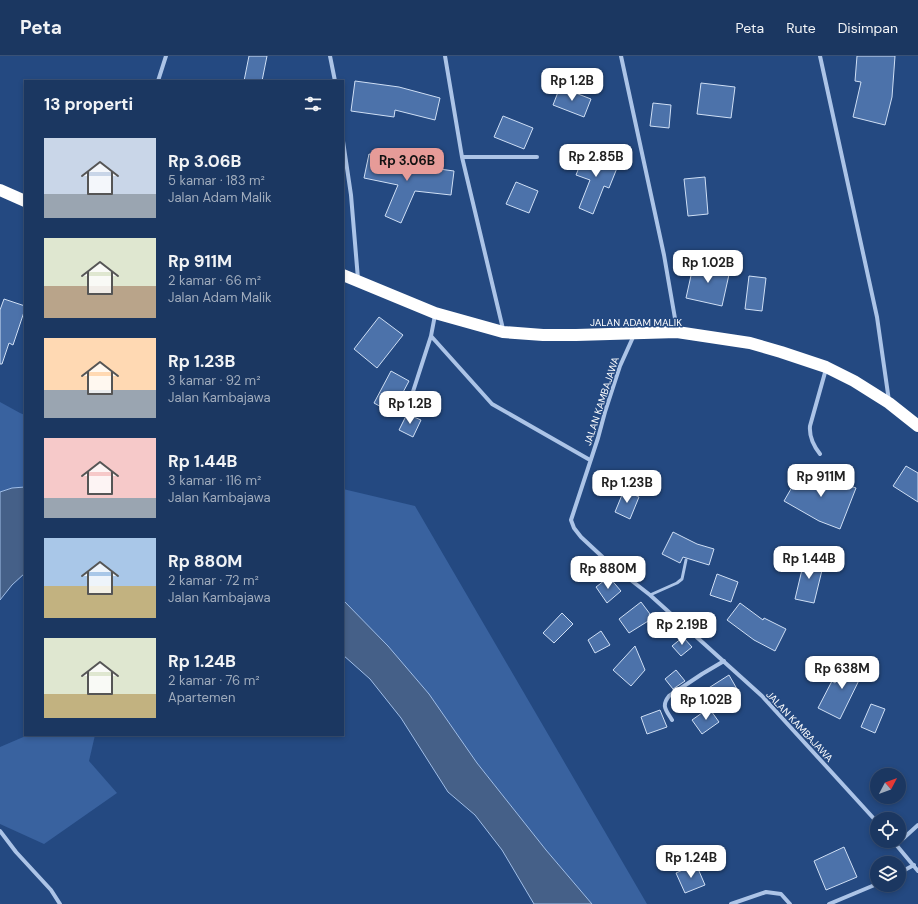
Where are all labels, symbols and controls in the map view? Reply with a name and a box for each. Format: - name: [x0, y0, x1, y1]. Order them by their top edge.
- text: Peta: [20, 15, 62, 40]
- text: Peta: [736, 19, 764, 37]
- text: Rute: [786, 19, 816, 37]
- text: Disimpan: [838, 19, 898, 37]
- pin: Rp 1.2B: [535, 68, 609, 102]
- text: Rp 1.2B: [550, 72, 594, 89]
- text: 13 properti: [44, 93, 133, 115]
- icon: filters: [302, 93, 324, 115]
- pin: Rp 2.85B: [555, 144, 637, 178]
- pin: Rp 3.06B: [366, 148, 448, 182]
- text: Rp 2.85B: [568, 148, 624, 165]
- text: Rp 3.06B: [168, 150, 241, 172]
- text: Rp 3.06B: [379, 152, 435, 169]
- icon: home: [76, 154, 124, 202]
- text: 5 kamar · 183 m²: [168, 172, 265, 189]
- text: Jalan Adam Malik: [168, 189, 272, 206]
- text: Rp 911M: [168, 250, 232, 272]
- pin: Rp 1.02B: [667, 250, 749, 284]
- icon: home: [76, 254, 124, 302]
- text: Rp 1.02B: [682, 254, 734, 271]
- text: 2 kamar · 66 m²: [168, 272, 261, 289]
- text: Jalan Adam Malik: [168, 289, 272, 306]
- street label: JALAN ADAM MALIK: [590, 316, 682, 329]
- text: Rp 1.23B: [168, 350, 235, 372]
- icon: home: [76, 354, 124, 402]
- street label: JALAN KAMBAJAWA: [581, 355, 622, 447]
- text: 3 kamar · 92 m²: [168, 372, 260, 389]
- text: Jalan Kambajawa: [168, 389, 271, 406]
- pin: Rp 1.2B: [373, 391, 447, 425]
- text: Rp 1.2B: [388, 395, 432, 412]
- text: Rp 1.44B: [168, 450, 237, 472]
- icon: home: [76, 454, 124, 502]
- pin: Rp 911M: [784, 464, 858, 498]
- text: Rp 911M: [797, 468, 845, 485]
- pin: Rp 1.23B: [586, 470, 668, 504]
- text: 3 kamar · 116 m²: [168, 472, 261, 489]
- text: Rp 1.23B: [601, 474, 653, 491]
- text: Jalan Kambajawa: [168, 489, 271, 506]
- pin: Rp 1.44B: [768, 546, 850, 580]
- text: Rp 880M: [168, 550, 242, 572]
- text: Rp 1.44B: [783, 550, 835, 567]
- icon: home: [76, 554, 124, 602]
- pin: Rp 880M: [571, 556, 645, 590]
- text: Rp 880M: [580, 560, 636, 577]
- text: 2 kamar · 72 m²: [168, 572, 259, 589]
- text: Jalan Kambajawa: [168, 589, 271, 606]
- pin: Rp 2.19B: [641, 612, 723, 646]
- text: Rp 2.19B: [656, 616, 708, 633]
- text: Rp 1.24B: [168, 650, 236, 672]
- icon: home: [76, 654, 124, 702]
- pin: Rp 638M: [805, 656, 879, 690]
- text: Rp 638M: [814, 660, 870, 677]
- text: 2 kamar · 76 m²: [168, 672, 260, 689]
- pin: Rp 1.02B: [665, 687, 747, 721]
- street label: JALAN KAMBAJAWA: [763, 688, 836, 765]
- text: Apartemen: [168, 689, 235, 706]
- text: Rp 1.02B: [680, 691, 732, 708]
- north arrow: [870, 768, 906, 804]
- map controls: [870, 768, 906, 892]
- button: locate: [870, 812, 906, 848]
- pin: Rp 1.24B: [650, 845, 732, 879]
- text: Rp 1.24B: [665, 849, 717, 866]
- button: layers: [870, 856, 906, 892]

